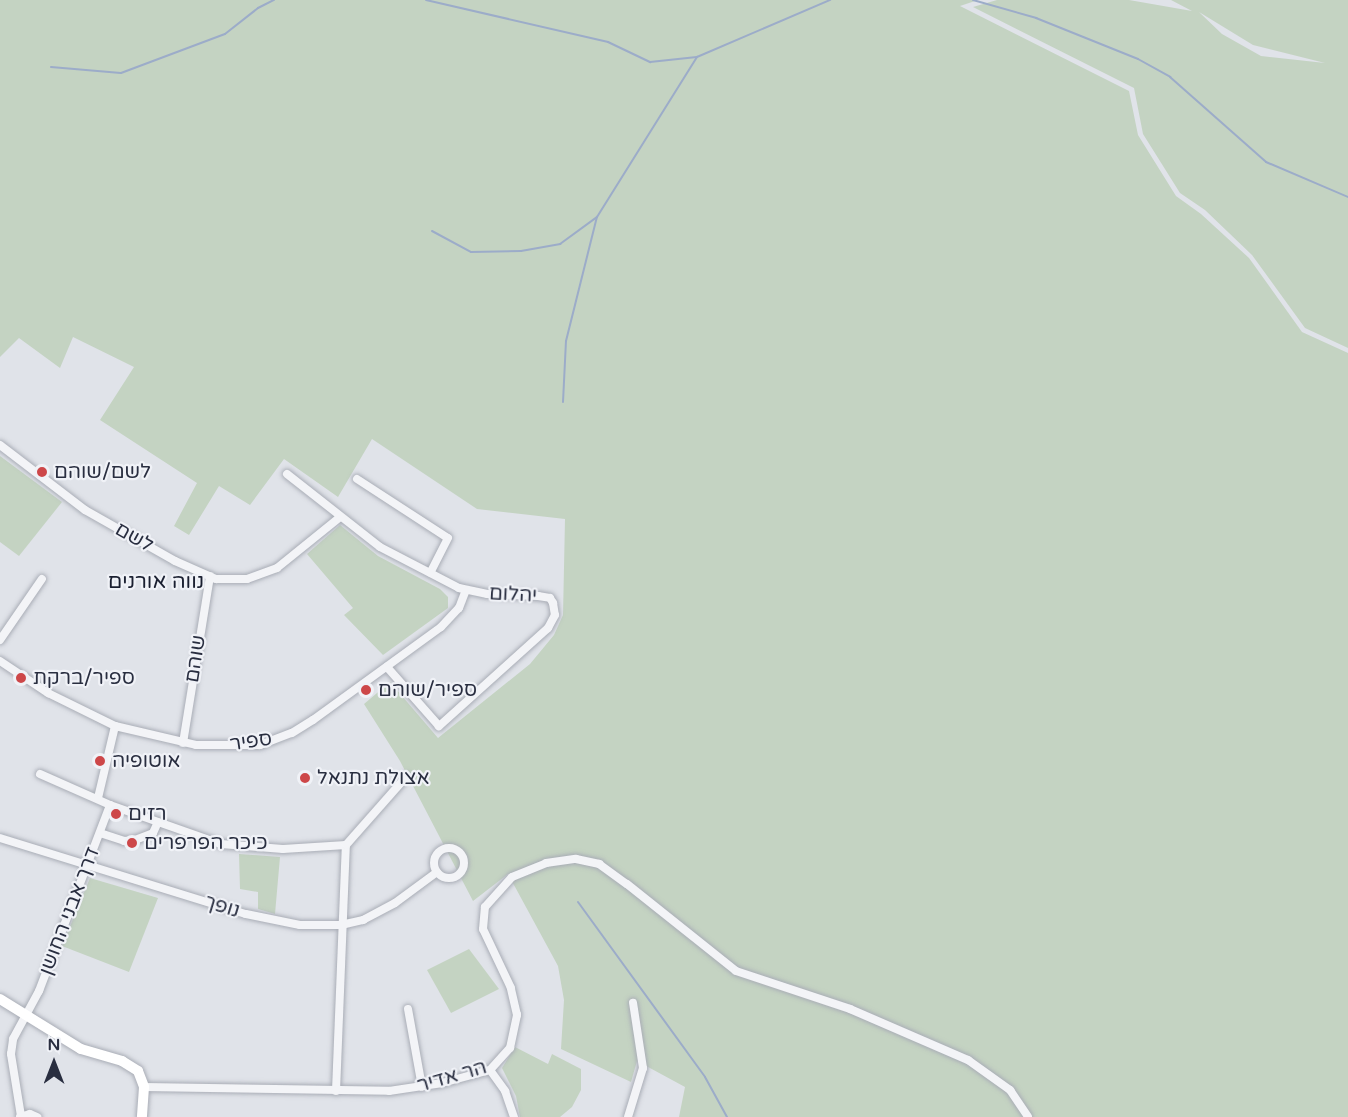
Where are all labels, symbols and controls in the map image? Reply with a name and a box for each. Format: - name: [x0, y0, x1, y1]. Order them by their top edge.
- place label: לשם/שוהם: [54, 460, 151, 484]
- marker: לשם/שוהם: [35, 465, 49, 479]
- street label: לשם: [111, 518, 157, 558]
- district label: נווה אורנים: [108, 569, 204, 595]
- street label: יהלום: [488, 582, 538, 608]
- street label: שוהם: [180, 633, 212, 685]
- place label: ספיר/ברקת: [33, 666, 135, 690]
- marker: ספיר/ברקת: [14, 671, 28, 685]
- place label: ספיר/שוהם: [378, 678, 477, 702]
- marker: ספיר/שוהם: [359, 683, 373, 697]
- street label: ספיר: [228, 727, 274, 757]
- place label: אוטופיה: [112, 749, 180, 773]
- marker: אוטופיה: [93, 754, 107, 768]
- place label: אצולת נתנאל: [317, 766, 430, 790]
- marker: אצולת נתנאל: [298, 771, 312, 785]
- place label: רזים: [128, 802, 166, 826]
- marker: רזים: [109, 807, 123, 821]
- place label: כיכר הפרפרים: [144, 831, 268, 855]
- marker: כיכר הפרפרים: [125, 836, 139, 850]
- street label: דרך אבני החושן: [35, 844, 105, 978]
- street label: נופך: [202, 890, 242, 924]
- north arrow: [24, 1033, 84, 1093]
- text: N: [48, 1035, 60, 1055]
- street label: הר אדיר: [414, 1056, 490, 1098]

